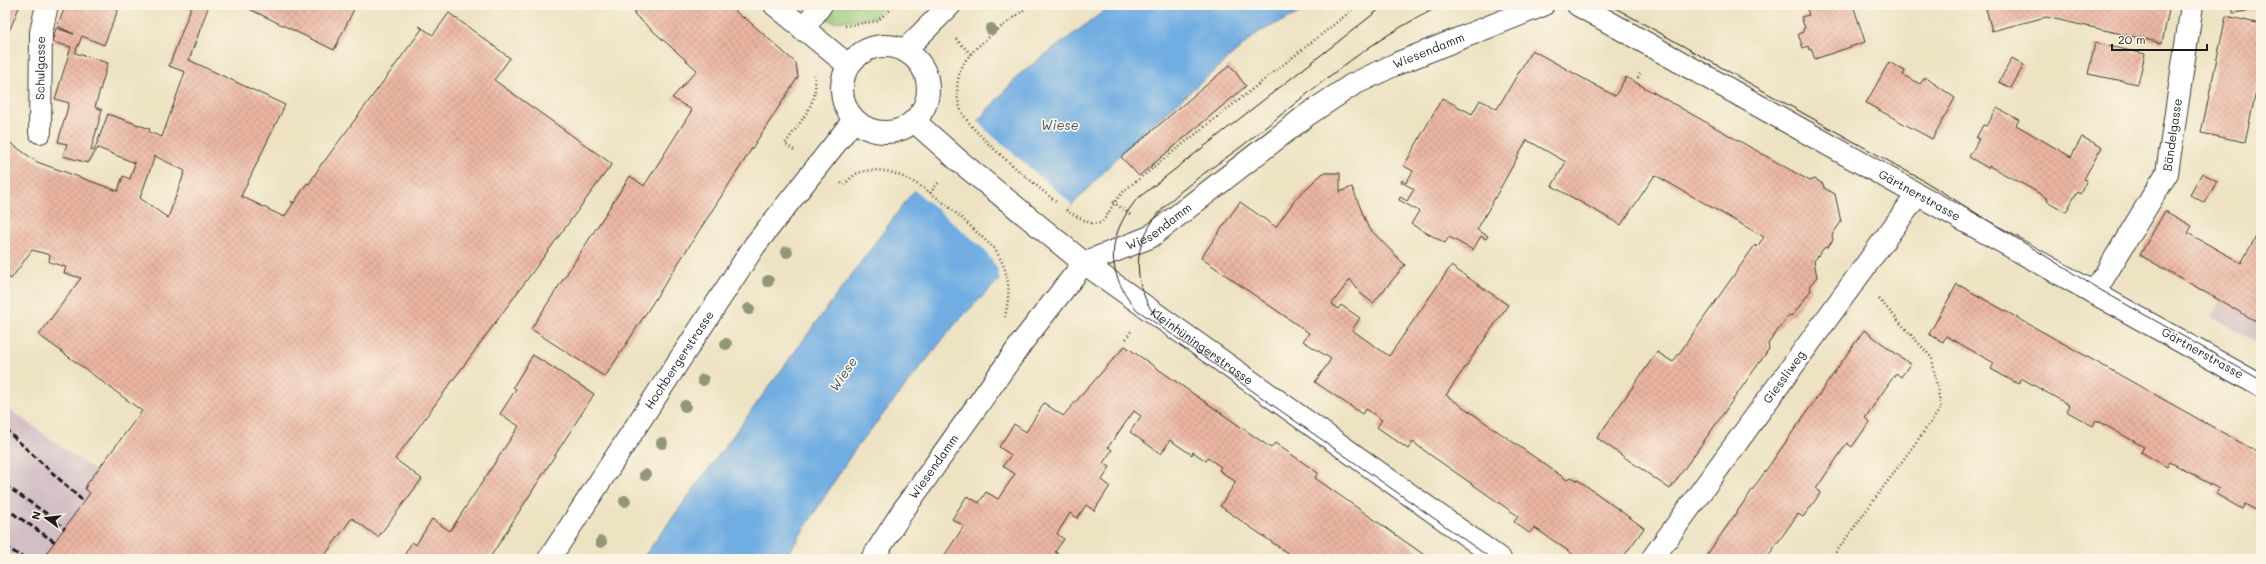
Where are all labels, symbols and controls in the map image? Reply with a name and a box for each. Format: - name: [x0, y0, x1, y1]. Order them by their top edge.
- scale bar: [2112, 26, 2207, 52]
- street label: Wiesendamm: [1390, 28, 1466, 72]
- text: 20 m: [2118, 31, 2146, 47]
- street label: Schulgasse: [31, 36, 48, 100]
- street label: Bändelgasse: [2158, 97, 2185, 172]
- water label: Wiese: [1041, 116, 1079, 133]
- street label: Gärtnerstrasse: [1876, 165, 1964, 224]
- street label: Wiesendamm: [1123, 199, 1194, 253]
- street label: Kleinhüningerstrasse: [1148, 304, 1257, 388]
- street label: Hochbergerstrasse: [641, 307, 717, 412]
- street label: Gärtnerstrasse: [2159, 323, 2247, 382]
- street label: Giessliweg: [1759, 347, 1808, 406]
- water label: Wiese: [825, 353, 860, 394]
- street label: Wiesendamm: [905, 431, 961, 502]
- north arrow: [26, 498, 66, 538]
- text: N: [28, 509, 44, 521]

